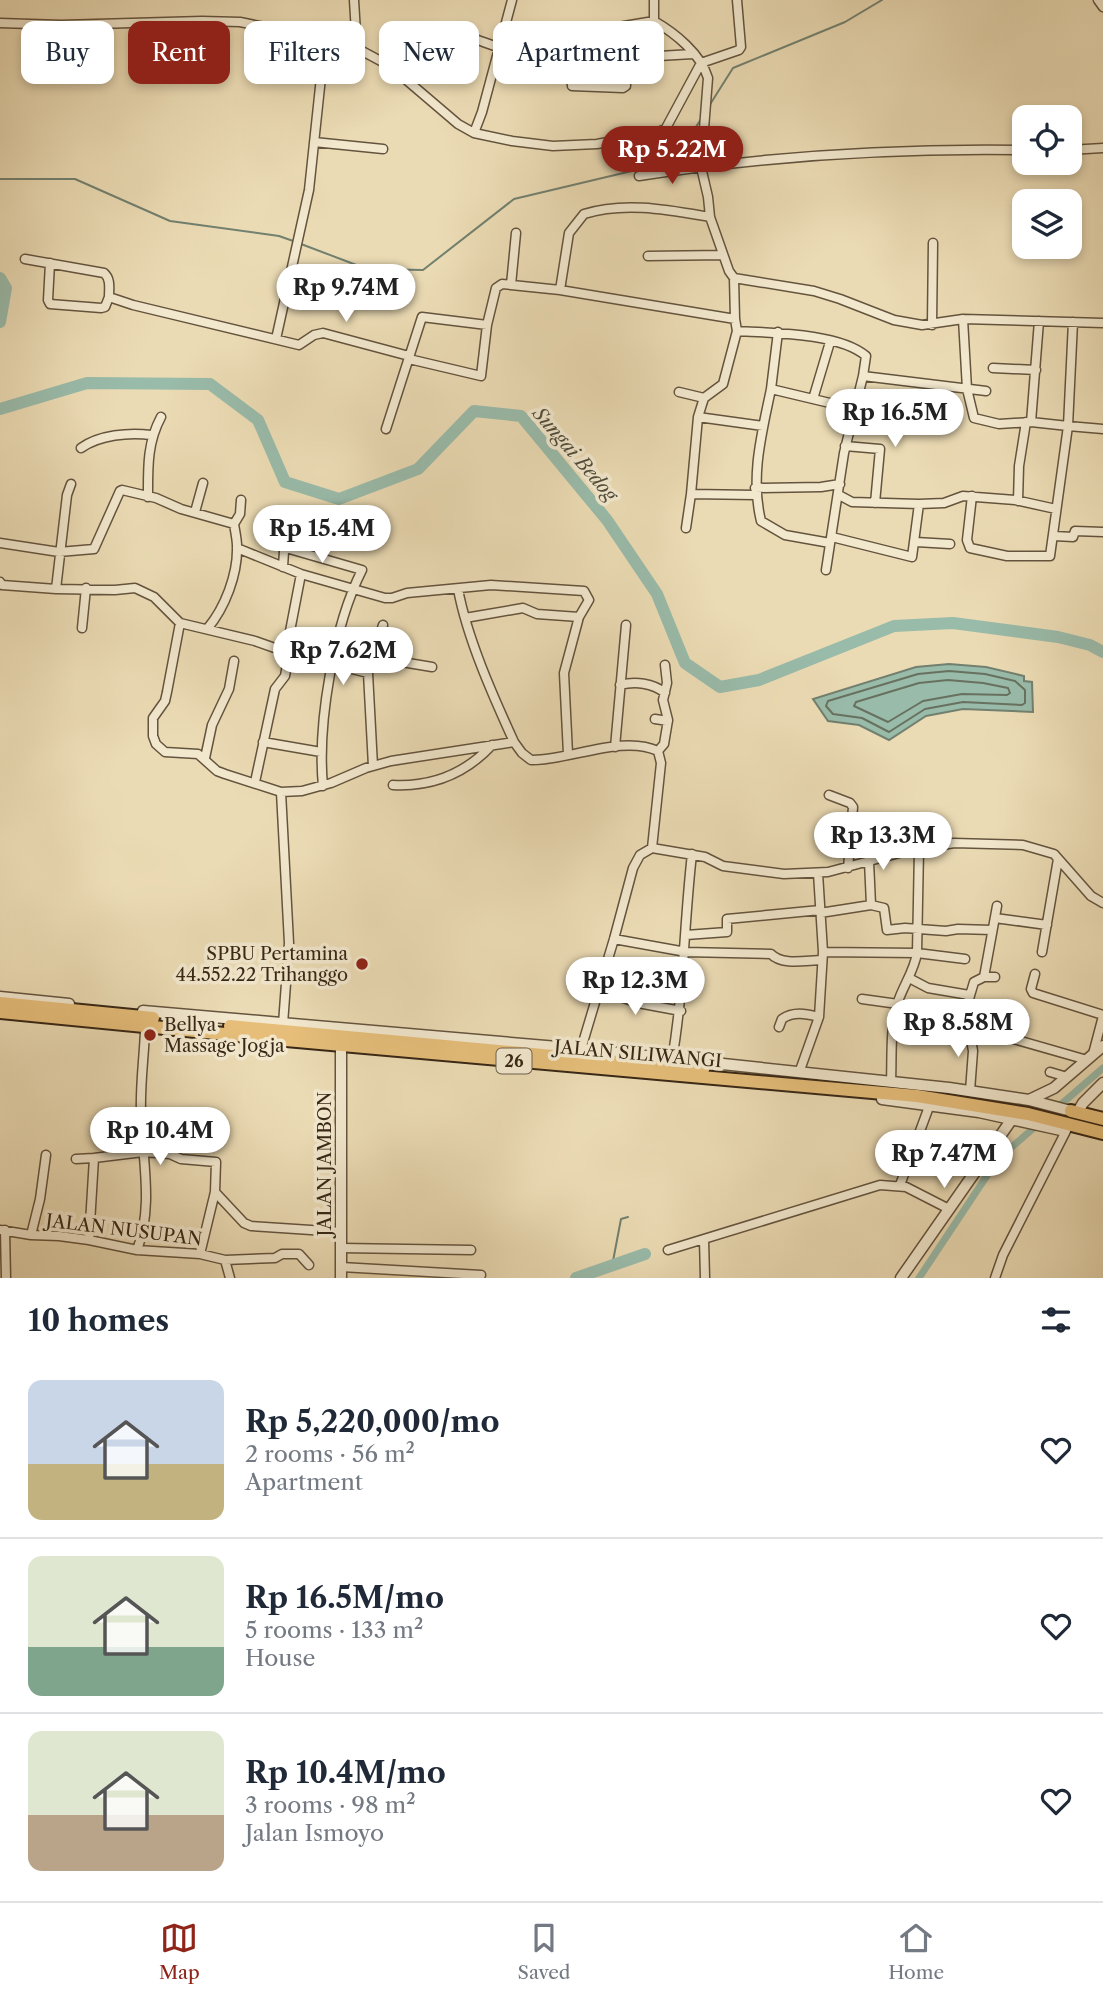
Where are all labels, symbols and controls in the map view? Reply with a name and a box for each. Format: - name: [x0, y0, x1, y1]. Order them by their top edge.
- chip: Buy: [21, 21, 114, 84]
- chip: Rent: [128, 21, 230, 84]
- chip: Filters: [244, 21, 365, 84]
- chip: New: [379, 21, 479, 84]
- chip: Apartment: [493, 21, 664, 84]
- map controls: [1012, 105, 1082, 259]
- button: locate: [1012, 105, 1082, 175]
- pin: Rp 5.22M: [600, 127, 744, 186]
- text: Rp 5.22M: [617, 135, 727, 163]
- button: layers: [1012, 189, 1082, 259]
- pin: Rp 9.74M: [274, 264, 418, 324]
- text: Rp 9.74M: [292, 273, 400, 301]
- pin: Rp 16.5M: [823, 390, 967, 449]
- text: Rp 16.5M: [842, 398, 948, 426]
- water label: Sungai Bedog: [527, 402, 624, 507]
- pin: Rp 15.4M: [250, 505, 394, 565]
- text: Rp 15.4M: [269, 514, 375, 542]
- pin: Rp 7.62M: [271, 628, 415, 687]
- text: Rp 7.62M: [289, 636, 397, 664]
- pin: Rp 13.3M: [811, 812, 955, 872]
- text: Rp 13.3M: [830, 821, 936, 849]
- place label: SPBU Pertamina 44.552.22 Trihanggo: [175, 943, 348, 986]
- marker: SPBU Pertamina 44.552.22 Trihanggo: [354, 956, 370, 972]
- pin: Rp 12.3M: [563, 958, 707, 1017]
- text: Rp 12.3M: [582, 966, 688, 994]
- pin: Rp 8.58M: [886, 1000, 1030, 1059]
- text: Rp 8.58M: [903, 1008, 1013, 1036]
- place label: Bellya Massage Jogja: [164, 1014, 285, 1057]
- marker: Bellya Massage Jogja: [142, 1027, 158, 1043]
- street label: JALAN SILIWANGI: [550, 1035, 723, 1072]
- road number: 26: [496, 1049, 532, 1074]
- street label: JALAN JAMBON: [314, 1091, 336, 1239]
- pin: Rp 10.4M: [88, 1108, 232, 1167]
- text: Rp 10.4M: [106, 1116, 214, 1144]
- pin: Rp 7.47M: [872, 1130, 1016, 1190]
- text: Rp 7.47M: [891, 1139, 997, 1167]
- street label: JALAN NUSUPAN: [42, 1209, 203, 1251]
- icon: filters: [1037, 1301, 1075, 1339]
- text: 10 homes: [28, 1302, 169, 1339]
- text: Rp 5,220,000/mo: [245, 1403, 500, 1440]
- icon: home: [84, 1408, 168, 1492]
- icon: heart: [1037, 1431, 1075, 1469]
- text: 2 rooms · 56 m²: [245, 1440, 415, 1468]
- text: Apartment: [245, 1468, 363, 1496]
- text: Rp 16.5M/mo: [245, 1579, 444, 1616]
- icon: home: [84, 1584, 168, 1668]
- icon: heart: [1037, 1607, 1075, 1645]
- text: 5 rooms · 133 m²: [245, 1616, 423, 1644]
- text: House: [245, 1644, 315, 1672]
- text: Rp 10.4M/mo: [245, 1754, 446, 1791]
- icon: home: [84, 1759, 168, 1843]
- icon: heart: [1037, 1782, 1075, 1820]
- text: 3 rooms · 98 m²: [245, 1791, 416, 1819]
- text: Jalan Ismoyo: [245, 1819, 384, 1847]
- tab: Map: [159, 1919, 200, 1984]
- tab: Saved: [518, 1919, 570, 1984]
- tab: Home: [888, 1919, 944, 1984]

